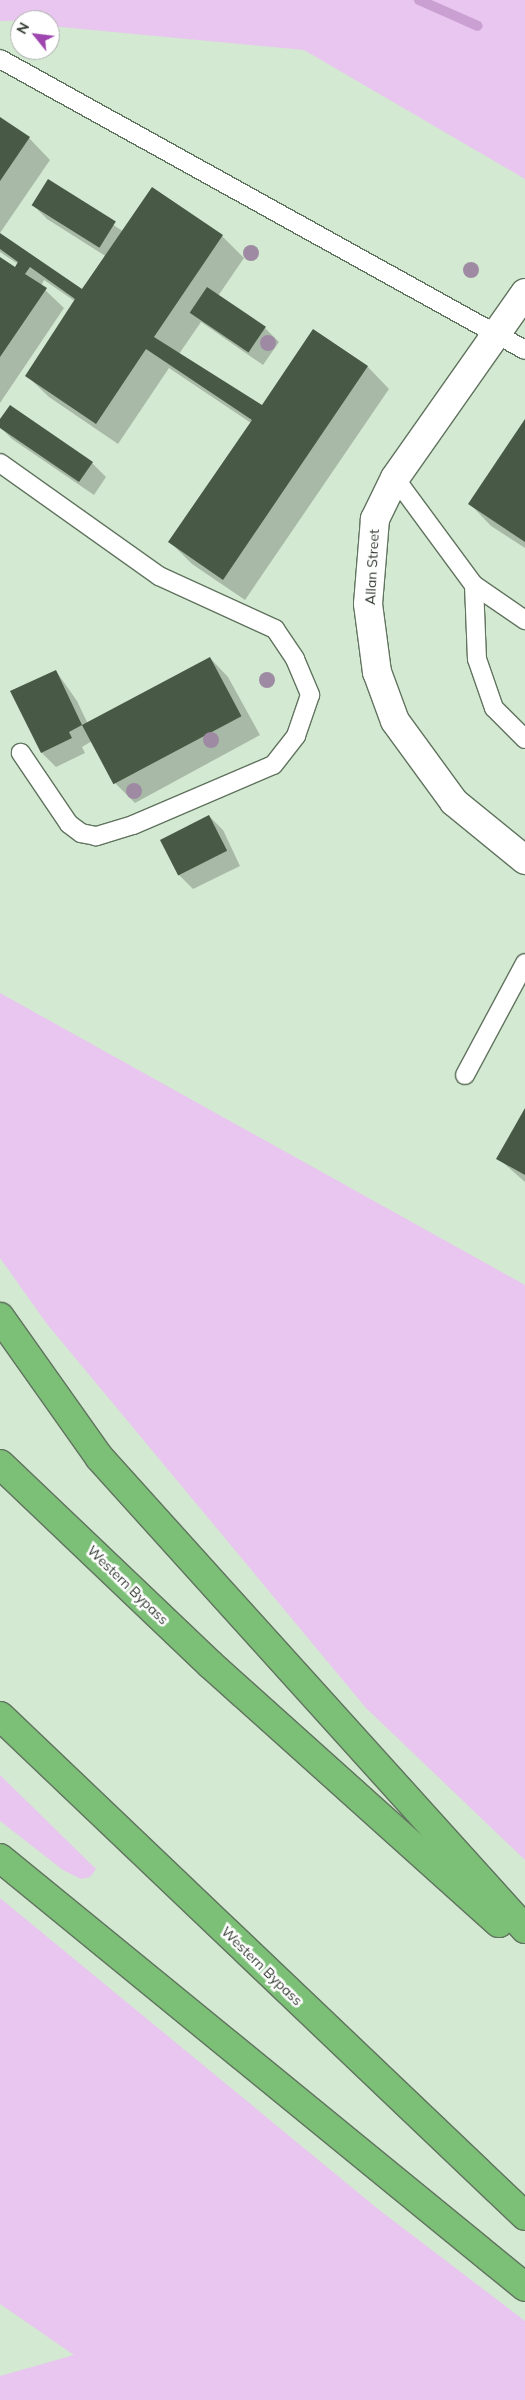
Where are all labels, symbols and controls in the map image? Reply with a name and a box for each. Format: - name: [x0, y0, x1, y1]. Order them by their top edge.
- north arrow: [10, 10, 60, 60]
- text: N: [12, 19, 33, 37]
- street label: Allan Street: [362, 529, 382, 605]
- street label: Western Bypass: [84, 1542, 172, 1628]
- street label: Western Bypass: [218, 1923, 306, 2009]

